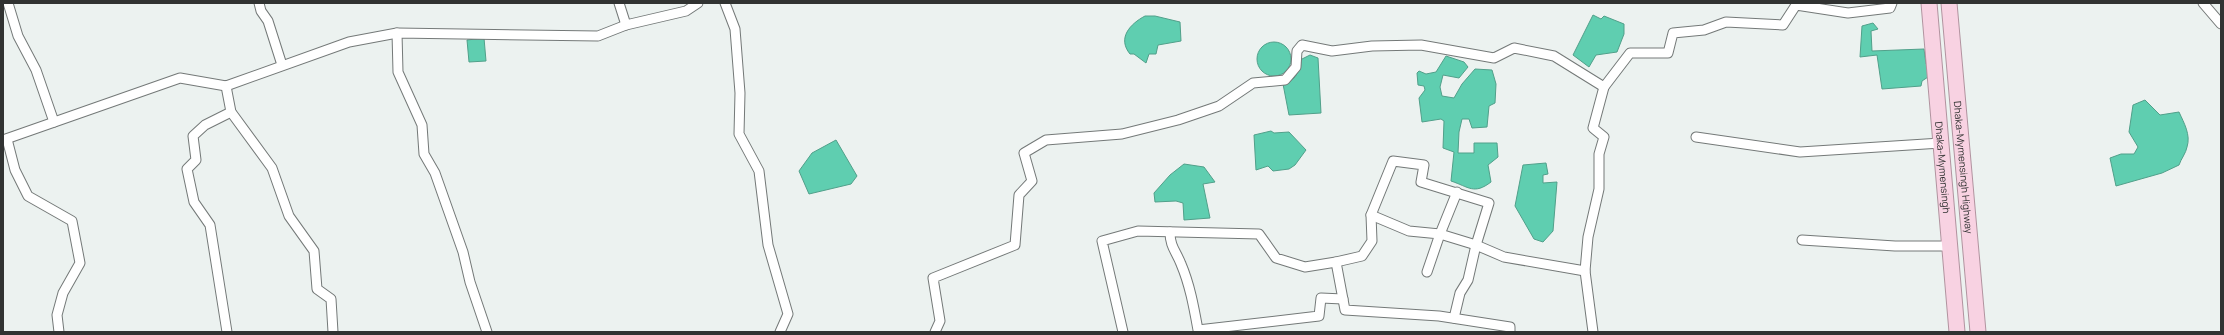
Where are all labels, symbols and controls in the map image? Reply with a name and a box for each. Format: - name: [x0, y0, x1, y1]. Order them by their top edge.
- street label: Dhaka-Mymensingh Highway: [1951, 100, 1976, 235]
- street label: Dhaka-Mymensingh: [1932, 121, 1954, 214]

